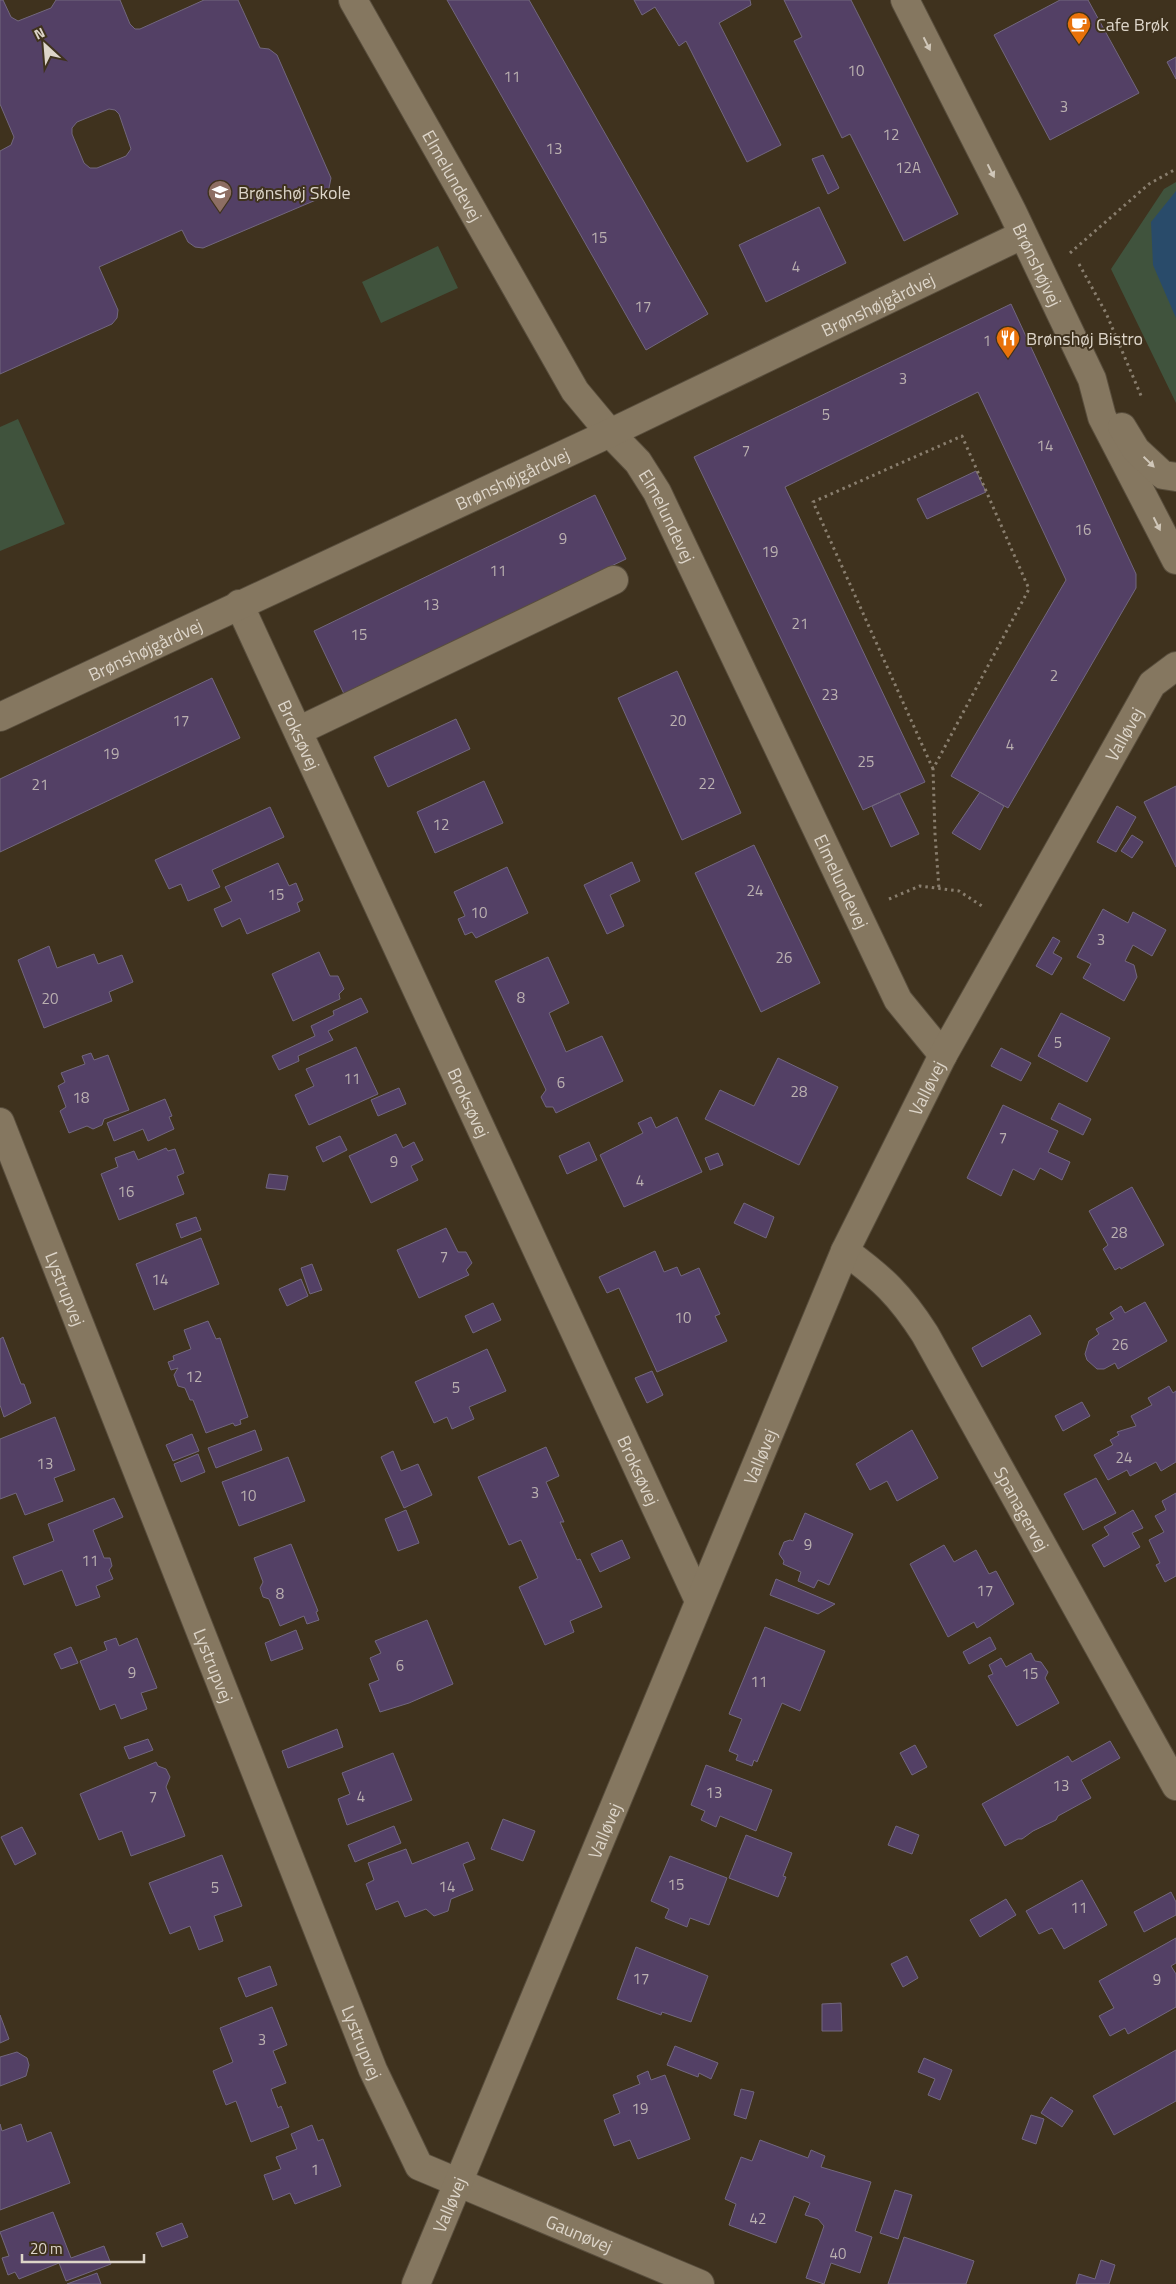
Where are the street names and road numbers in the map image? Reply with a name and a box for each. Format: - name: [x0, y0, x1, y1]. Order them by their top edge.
- street label: Elmelundevej: [416, 125, 490, 227]
- street label: Brønshøjvej: [1006, 218, 1069, 311]
- street label: Brønshøjgårdvej: [816, 265, 939, 343]
- street label: Brønshøjgårdvej: [451, 440, 574, 517]
- street label: Elmelundevej: [632, 464, 702, 567]
- street label: Brønshøjgårdvej: [83, 611, 207, 688]
- street label: Broksøvej: [271, 695, 327, 774]
- street label: Valløvej: [1098, 702, 1150, 766]
- street label: Elmelundevej: [808, 830, 876, 933]
- street label: Valløvej: [901, 1056, 952, 1120]
- street label: Broksøvej: [441, 1063, 497, 1142]
- street label: Lystrupvej: [39, 1247, 92, 1330]
- street label: Valløvej: [736, 1424, 783, 1489]
- street label: Broksøvej: [611, 1431, 667, 1510]
- street label: Spanagervej: [988, 1461, 1056, 1556]
- street label: Lystrupvej: [187, 1624, 241, 1707]
- street label: Valløvej: [581, 1798, 628, 1863]
- street label: Lystrupvej: [335, 2001, 389, 2084]
- street label: Valløvej: [425, 2172, 473, 2237]
- street label: Gaunøvej: [542, 2207, 617, 2259]

